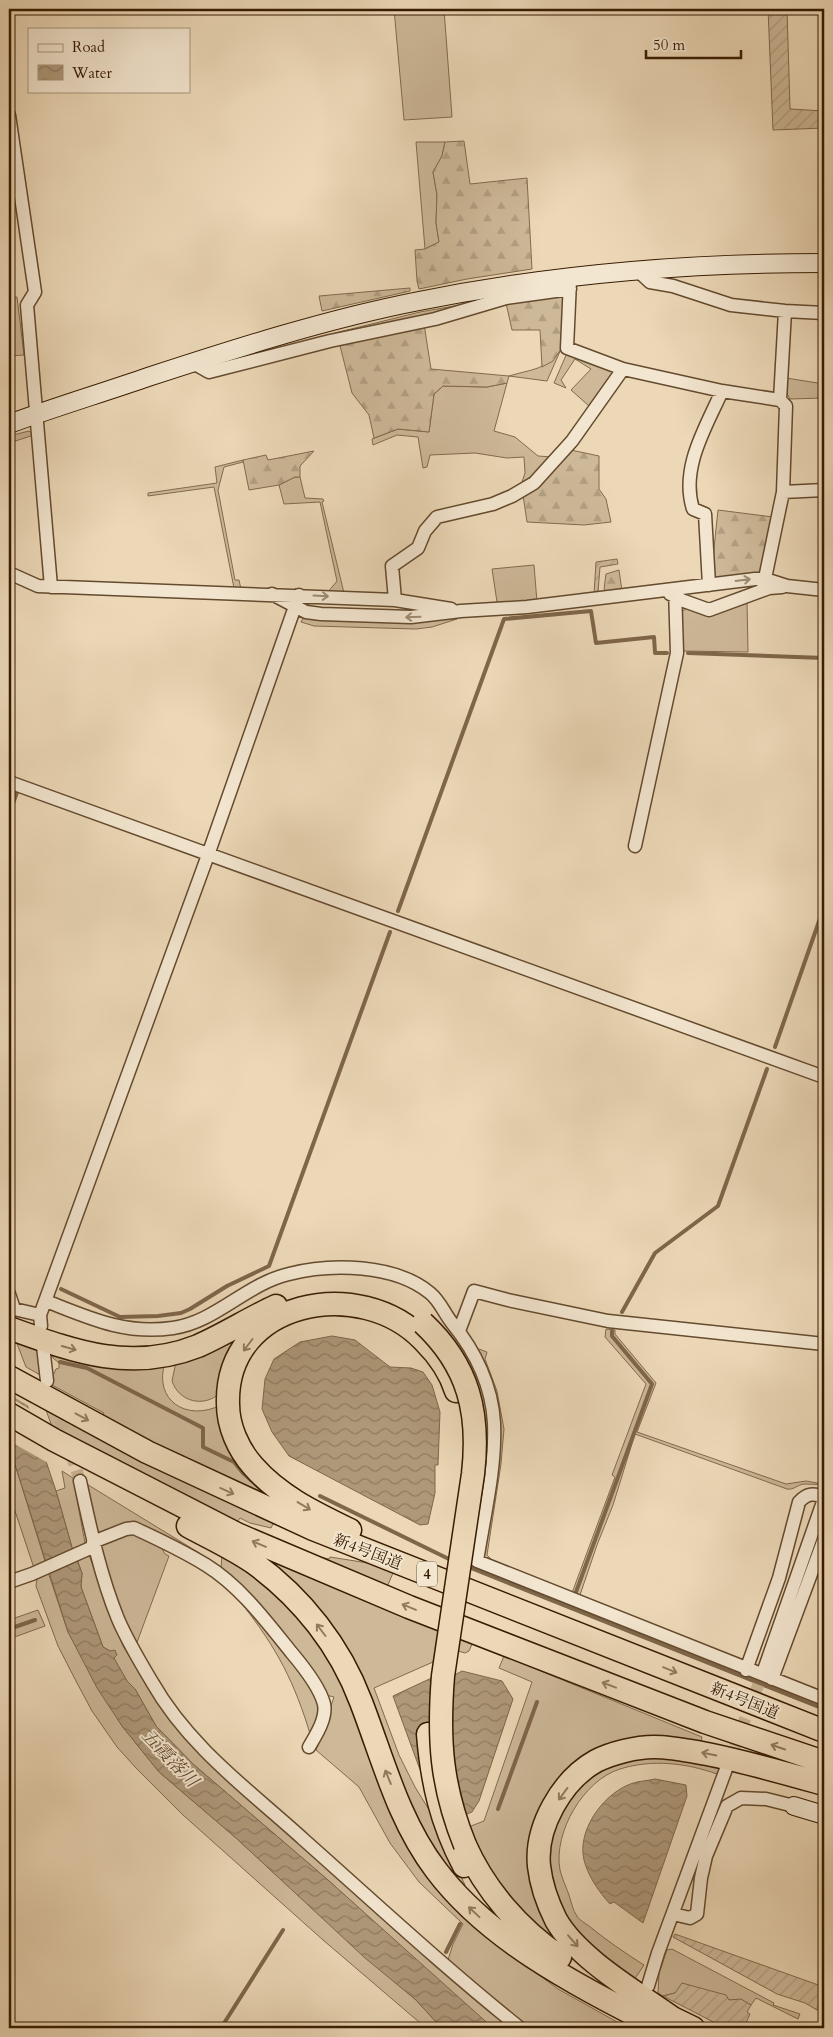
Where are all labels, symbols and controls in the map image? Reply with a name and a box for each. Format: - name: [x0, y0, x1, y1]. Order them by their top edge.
- legend: [28, 28, 190, 92]
- scale bar: [646, 28, 740, 60]
- text: 50 m: [653, 35, 685, 55]
- text: Road: [72, 37, 105, 57]
- text: Water: [71, 63, 113, 83]
- one-way arrow: [735, 575, 751, 585]
- one-way arrow: [313, 592, 329, 601]
- one-way arrow: [405, 612, 422, 622]
- one-way arrow: [242, 1338, 253, 1351]
- one-way arrow: [60, 1344, 76, 1354]
- one-way arrow: [75, 1413, 89, 1423]
- one-way arrow: [219, 1486, 234, 1496]
- one-way arrow: [296, 1501, 310, 1511]
- street label: 新4号国道: [330, 1529, 405, 1575]
- one-way arrow: [252, 1538, 267, 1548]
- road number: 4: [417, 1562, 437, 1586]
- one-way arrow: [402, 1601, 417, 1611]
- one-way arrow: [316, 1623, 327, 1636]
- one-way arrow: [662, 1665, 677, 1675]
- street label: 新4号国道: [707, 1677, 782, 1725]
- one-way arrow: [602, 1680, 617, 1689]
- water label: 五霞落川: [136, 1724, 205, 1794]
- one-way arrow: [771, 1742, 786, 1751]
- one-way arrow: [702, 1749, 718, 1759]
- one-way arrow: [383, 1770, 392, 1785]
- one-way arrow: [558, 1786, 568, 1800]
- one-way arrow: [468, 1906, 481, 1918]
- one-way arrow: [568, 1935, 579, 1948]

